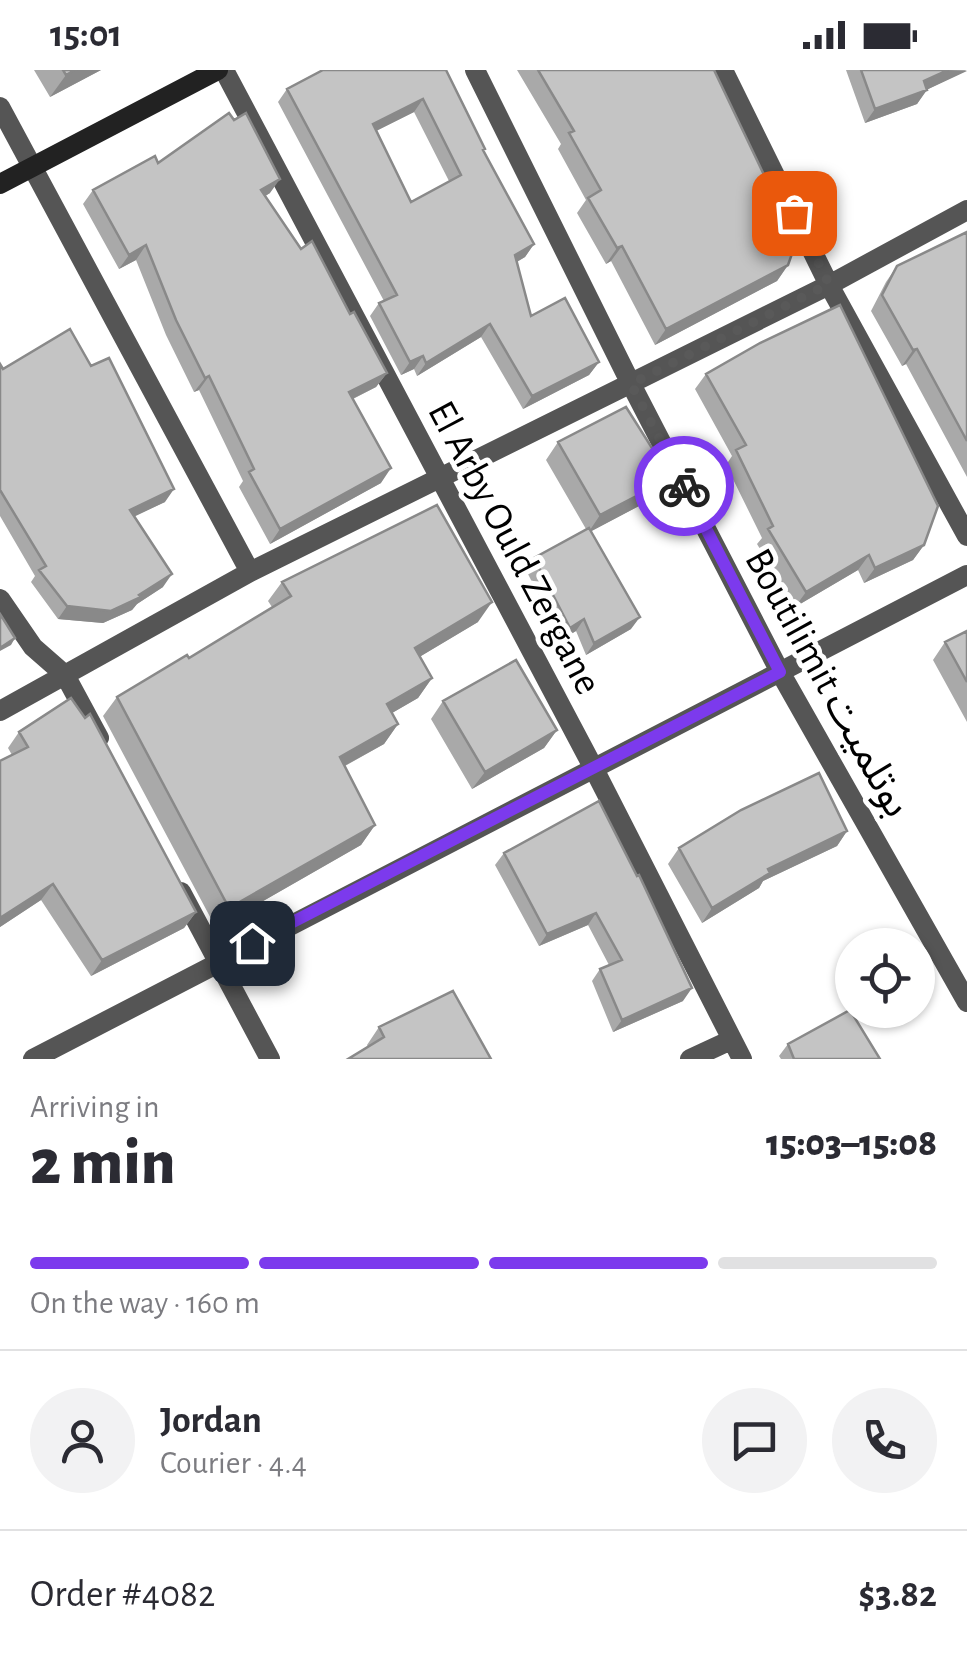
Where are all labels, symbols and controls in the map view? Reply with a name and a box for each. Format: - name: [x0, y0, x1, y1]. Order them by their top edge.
- text: 15:01: [50, 16, 122, 54]
- pin: [752, 171, 837, 256]
- icon: bag: [767, 186, 822, 241]
- street label: El Arby Ould Zergane: [420, 395, 608, 701]
- courier: [634, 436, 734, 536]
- icon: bike: [657, 459, 712, 514]
- street label: Boutilimit بوتلميت: [736, 542, 917, 824]
- pin: [210, 901, 295, 986]
- icon: home: [225, 916, 280, 971]
- map controls: [835, 928, 935, 1028]
- button: locate: [835, 928, 935, 1028]
- text: Arriving in: [30, 1091, 159, 1123]
- text: 15:03–15:08: [766, 1125, 937, 1163]
- text: 2 min: [30, 1131, 176, 1196]
- text: On the way · 160 m: [30, 1287, 260, 1319]
- button: person: [30, 1388, 135, 1493]
- button: chat: [702, 1388, 807, 1493]
- button: phone: [832, 1388, 937, 1493]
- text: Jordan: [160, 1402, 262, 1440]
- text: Courier · 4.4: [160, 1447, 307, 1479]
- text: Order #4082: [30, 1576, 215, 1614]
- text: $3.82: [858, 1576, 937, 1614]

